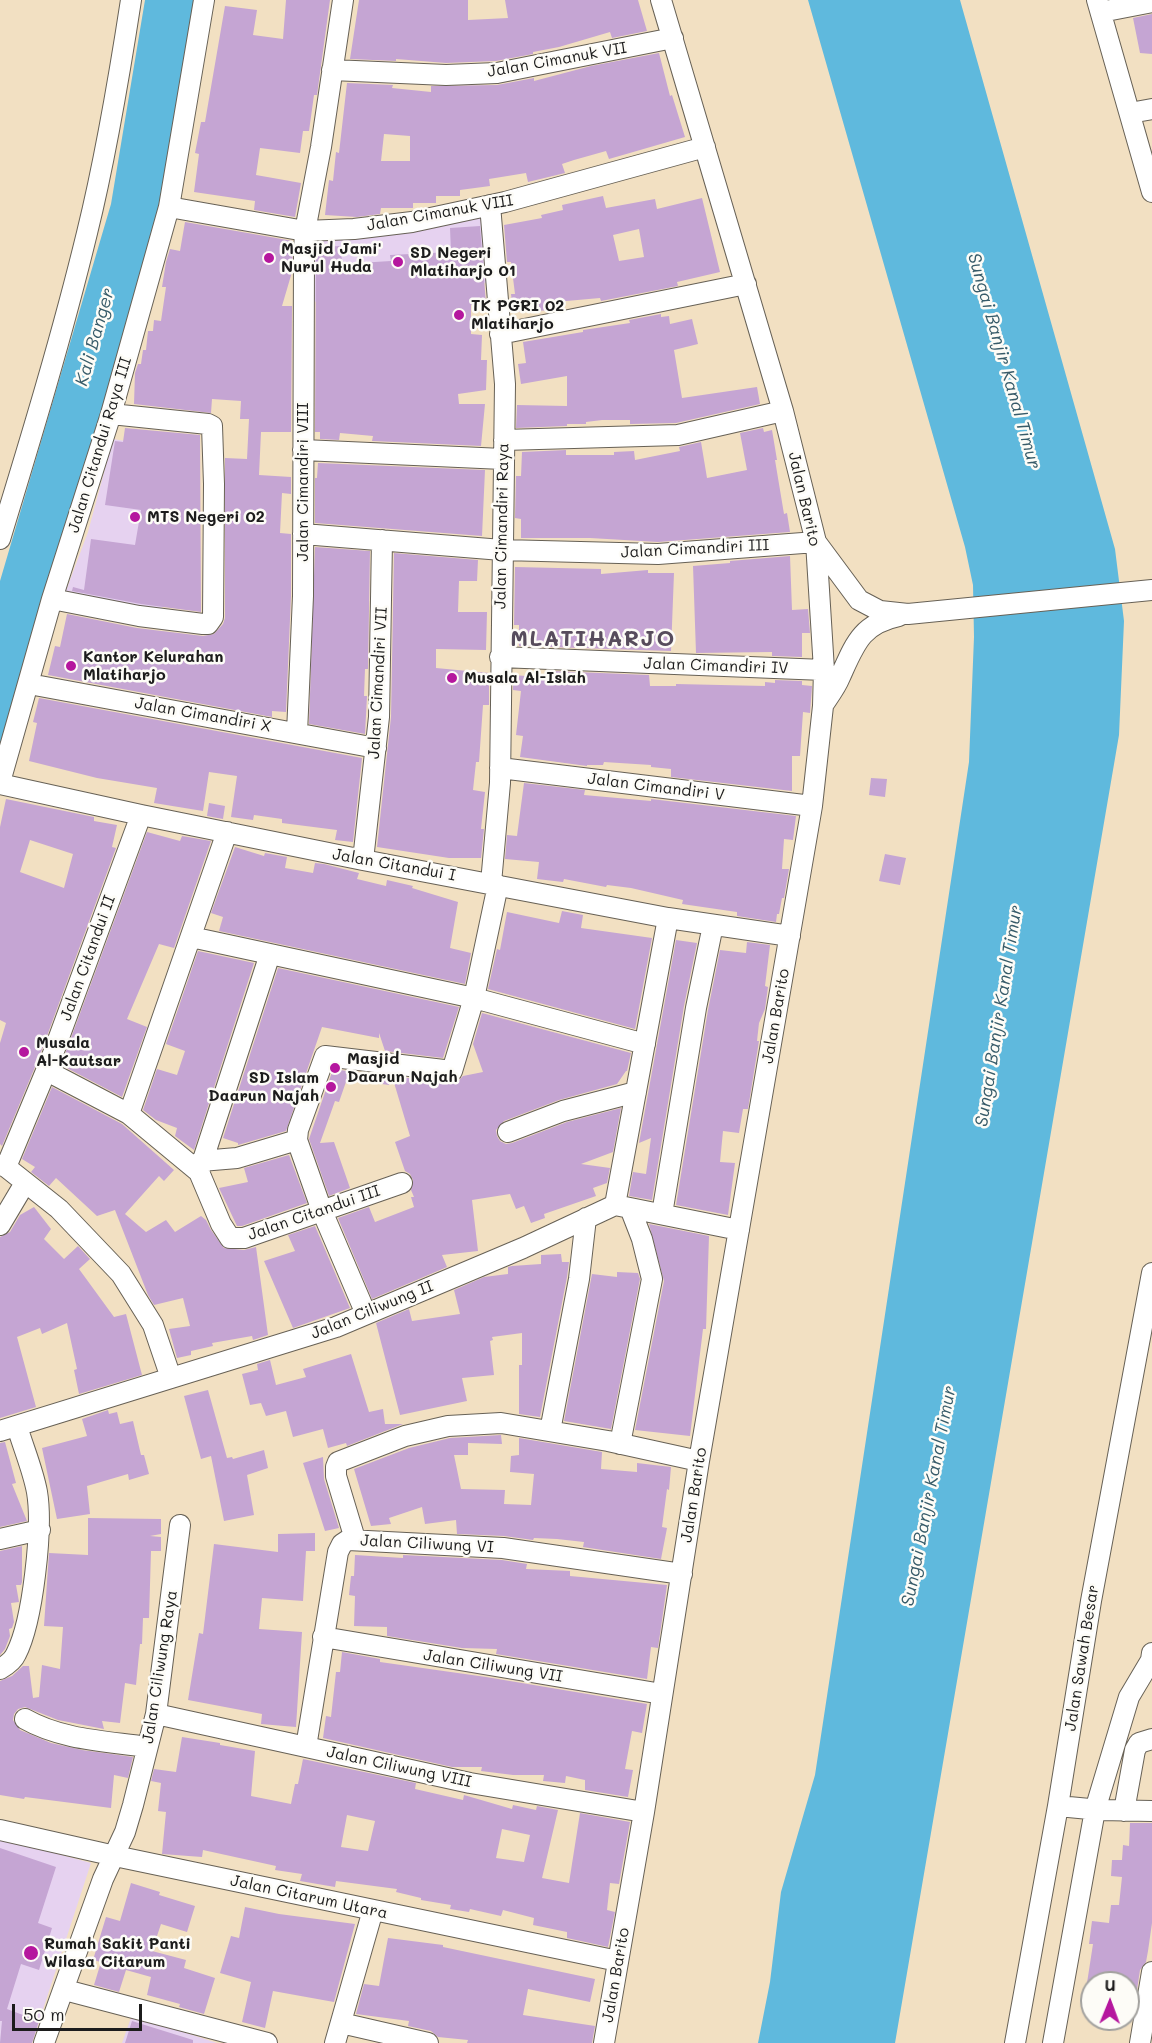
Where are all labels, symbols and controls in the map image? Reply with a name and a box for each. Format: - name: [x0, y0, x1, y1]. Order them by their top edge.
- street label: Jalan Cimanuk VII: [486, 38, 628, 82]
- street label: Jalan Cimanuk VIII: [365, 191, 515, 235]
- place label: Masjid Jami' Nurul Huda: [281, 239, 382, 277]
- place label: SD Negeri Mlatiharjo 01: [410, 243, 516, 281]
- water label: Sungai Banjir Kanal Timur: [963, 250, 1045, 472]
- marker: Masjid Jami' Nurul Huda: [262, 251, 276, 265]
- marker: SD Negeri Mlatiharjo 01: [391, 255, 405, 269]
- water label: Kali Banger: [71, 286, 119, 388]
- place label: TK PGRI 02 Mlatiharjo: [471, 296, 564, 334]
- marker: TK PGRI 02 Mlatiharjo: [452, 308, 466, 322]
- street label: Jalan Citandui Raya III: [64, 355, 136, 535]
- street label: Jalan Cimandiri VIII: [293, 402, 313, 562]
- street label: Jalan Cimandiri Raya: [491, 443, 513, 609]
- street label: Jalan Barito: [784, 450, 824, 548]
- place label: MTS Negeri 02: [147, 507, 265, 527]
- marker: MTS Negeri 02: [128, 510, 142, 524]
- street label: Jalan Cimandiri III: [620, 536, 770, 562]
- street label: Jalan Cimandiri VII: [364, 607, 392, 759]
- district label: MLATIHARJO: [510, 626, 676, 652]
- place label: Kantor Kelurahan Mlatiharjo: [83, 647, 223, 685]
- street label: Jalan Cimandiri IV: [643, 654, 789, 678]
- marker: Kantor Kelurahan Mlatiharjo: [64, 659, 78, 673]
- place label: Musala Al-Islah: [464, 668, 586, 688]
- marker: Musala Al-Islah: [445, 671, 459, 685]
- street label: Jalan Cimandiri X: [133, 694, 273, 736]
- street label: Jalan Cimandiri V: [586, 769, 726, 805]
- street label: Jalan Citandui I: [331, 845, 457, 885]
- street label: Jalan Citandui II: [56, 893, 120, 1023]
- water label: Sungai Banjir Kanal Timur: [971, 904, 1027, 1128]
- street label: Jalan Barito: [758, 967, 794, 1065]
- place label: Musala Al-Kautsar: [36, 1033, 121, 1071]
- marker: Musala Al-Kautsar: [17, 1045, 31, 1059]
- place label: Masjid Daarun Najah: [347, 1049, 458, 1087]
- marker: Masjid Daarun Najah: [328, 1061, 342, 1075]
- place label: SD Islam Daarun Najah: [208, 1068, 319, 1106]
- marker: SD Islam Daarun Najah: [324, 1080, 338, 1094]
- street label: Jalan Citandui III: [245, 1181, 383, 1245]
- street label: Jalan Ciliwung II: [308, 1277, 436, 1343]
- water label: Sungai Banjir Kanal Timur: [897, 1384, 961, 1608]
- street label: Jalan Barito: [677, 1446, 711, 1544]
- street label: Jalan Ciliwung VI: [360, 1531, 494, 1557]
- street label: Jalan Sawah Besar: [1061, 1583, 1103, 1733]
- street label: Jalan Ciliwung Raya: [138, 1589, 182, 1745]
- street label: Jalan Ciliwung VII: [422, 1646, 564, 1686]
- street label: Jalan Ciliwung VIII: [325, 1742, 473, 1792]
- street label: Jalan Citarum Utara: [229, 1871, 389, 1923]
- street label: Jalan Barito: [598, 1926, 634, 2024]
- place label: Rumah Sakit Panti Wilasa Citarum: [44, 1934, 191, 1972]
- marker: Rumah Sakit Panti Wilasa Citarum: [22, 1944, 40, 1962]
- north arrow: [1080, 1971, 1140, 2031]
- text: U: [1104, 1974, 1116, 1995]
- scale bar: [15, 1992, 146, 2030]
- text: 50 m: [23, 2002, 65, 2026]

